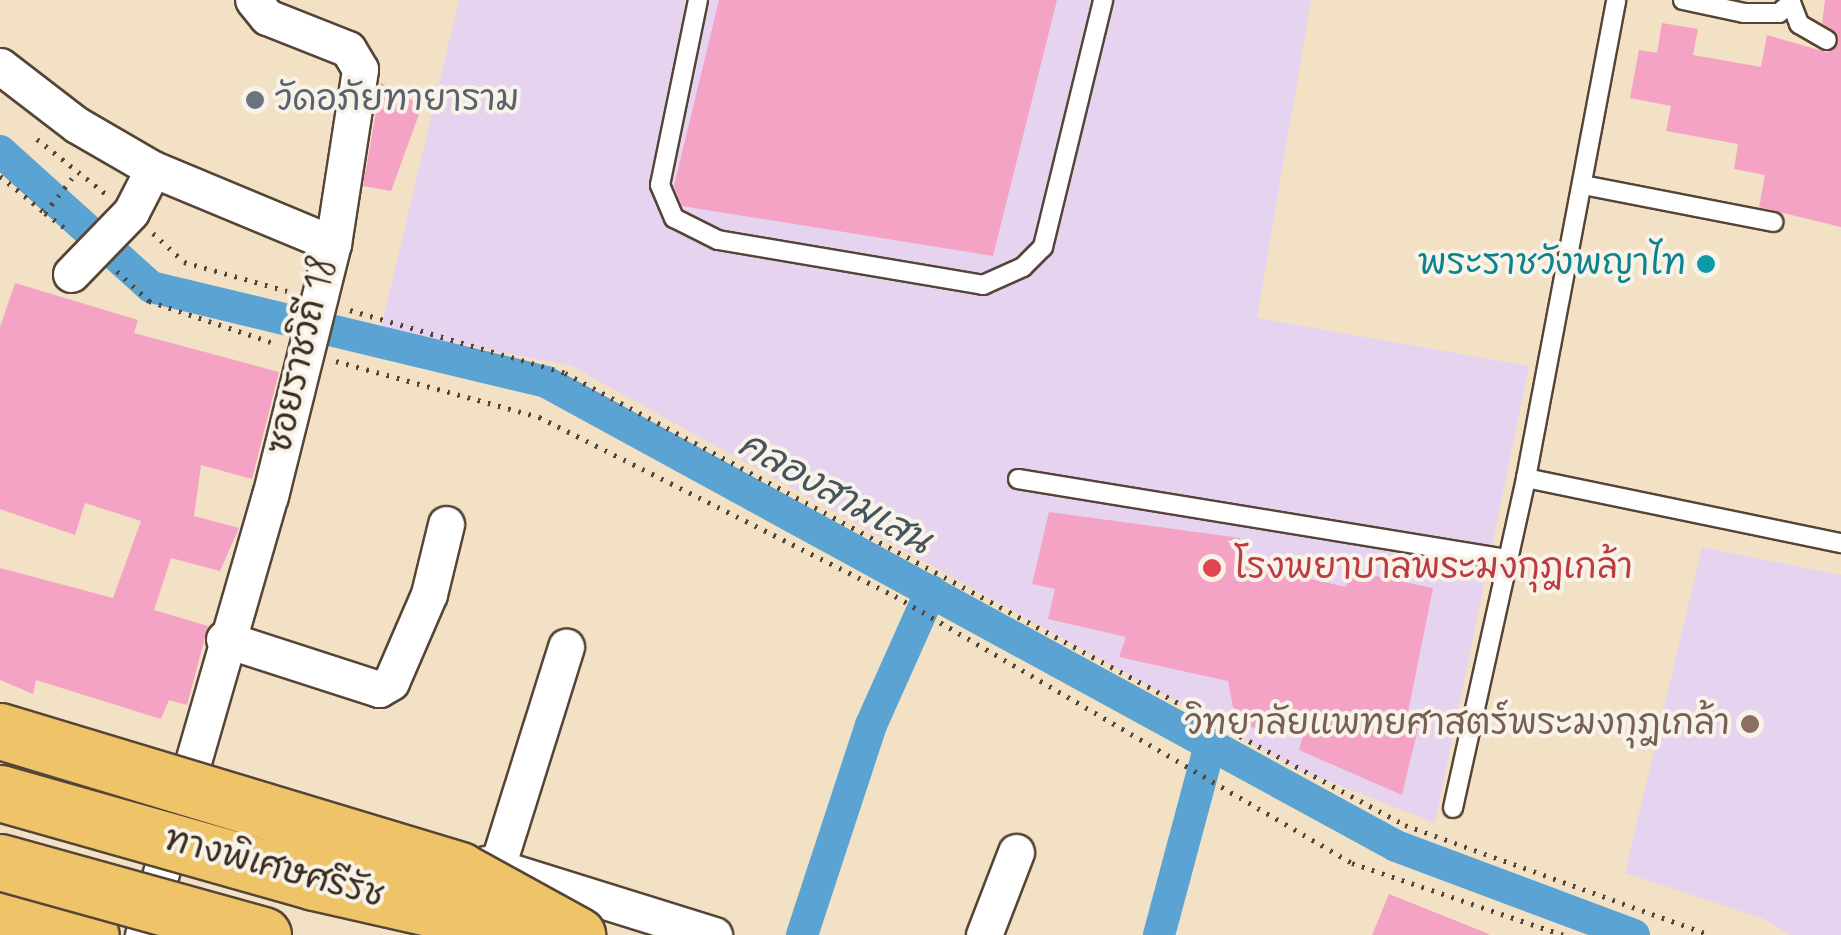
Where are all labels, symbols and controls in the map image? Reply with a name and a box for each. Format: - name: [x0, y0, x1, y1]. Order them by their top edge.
- place label: วัดอภัยทายาราม: [275, 79, 519, 121]
- marker: วัดอภัยทายาราม: [244, 89, 266, 111]
- place label: พระราชวังพญาไท: [1418, 243, 1686, 285]
- street label: ซอยราชวิถี 18: [259, 252, 345, 458]
- marker: พระราชวังพญาไท: [1695, 253, 1717, 275]
- water label: คลองสามเสน: [730, 422, 938, 566]
- place label: โรงพยาบาลพระมงกุฎเกล้า: [1234, 547, 1633, 589]
- marker: โรงพยาบาลพระมงกุฎเกล้า: [1199, 555, 1225, 581]
- place label: วิทยาลัยแพทยศาสตร์พระมงกุฎเกล้า: [1185, 703, 1730, 745]
- marker: วิทยาลัยแพทยศาสตร์พระมงกุฎเกล้า: [1739, 713, 1761, 735]
- street label: ทางพิเศษศรีรัช: [160, 819, 388, 917]

